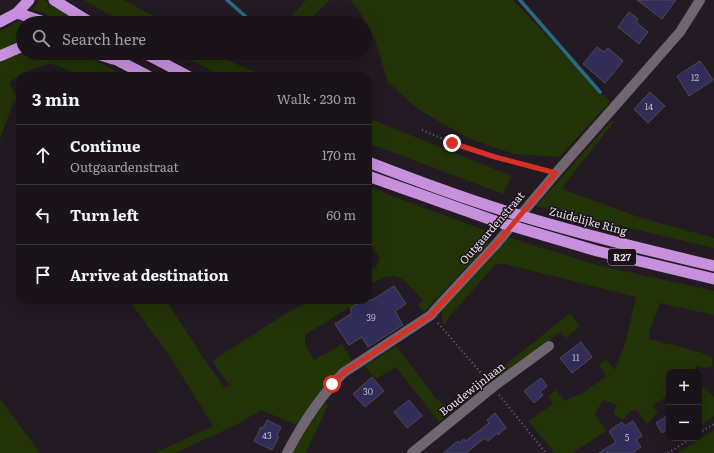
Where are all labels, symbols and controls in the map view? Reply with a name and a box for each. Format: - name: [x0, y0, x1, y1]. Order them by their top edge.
- search box: [16, 16, 372, 60]
- icon: search: [30, 27, 52, 49]
- text: Search here: [62, 27, 146, 50]
- house number: 12: [691, 70, 700, 84]
- text: 3 min: [32, 86, 80, 111]
- text: Walk · 230 m: [277, 89, 356, 108]
- house number: 14: [645, 99, 653, 113]
- text: Continue: [70, 134, 140, 157]
- route end: [443, 134, 461, 152]
- icon: ahead: [32, 144, 54, 166]
- text: 170 m: [322, 145, 356, 164]
- text: Outgaardenstraat: [70, 157, 179, 176]
- street label: Outgaardenstraat: [455, 187, 528, 267]
- street label: Zuidelijke Ring: [548, 202, 630, 238]
- text: Turn left: [70, 203, 139, 226]
- icon: left: [32, 204, 54, 226]
- text: 60 m: [326, 205, 356, 224]
- road number: R27: [608, 249, 636, 265]
- text: Arrive at destination: [70, 263, 229, 286]
- icon: arrive: [32, 264, 54, 286]
- house number: 39: [366, 310, 376, 324]
- house number: 11: [572, 350, 580, 364]
- street label: Boudewijnlaan: [435, 357, 508, 419]
- map controls: [666, 369, 702, 441]
- button: +: [666, 369, 702, 405]
- route start: [323, 375, 341, 393]
- house number: 30: [363, 384, 373, 398]
- button: −: [666, 405, 702, 441]
- house number: 43: [262, 428, 272, 442]
- house number: 5: [625, 430, 630, 444]

